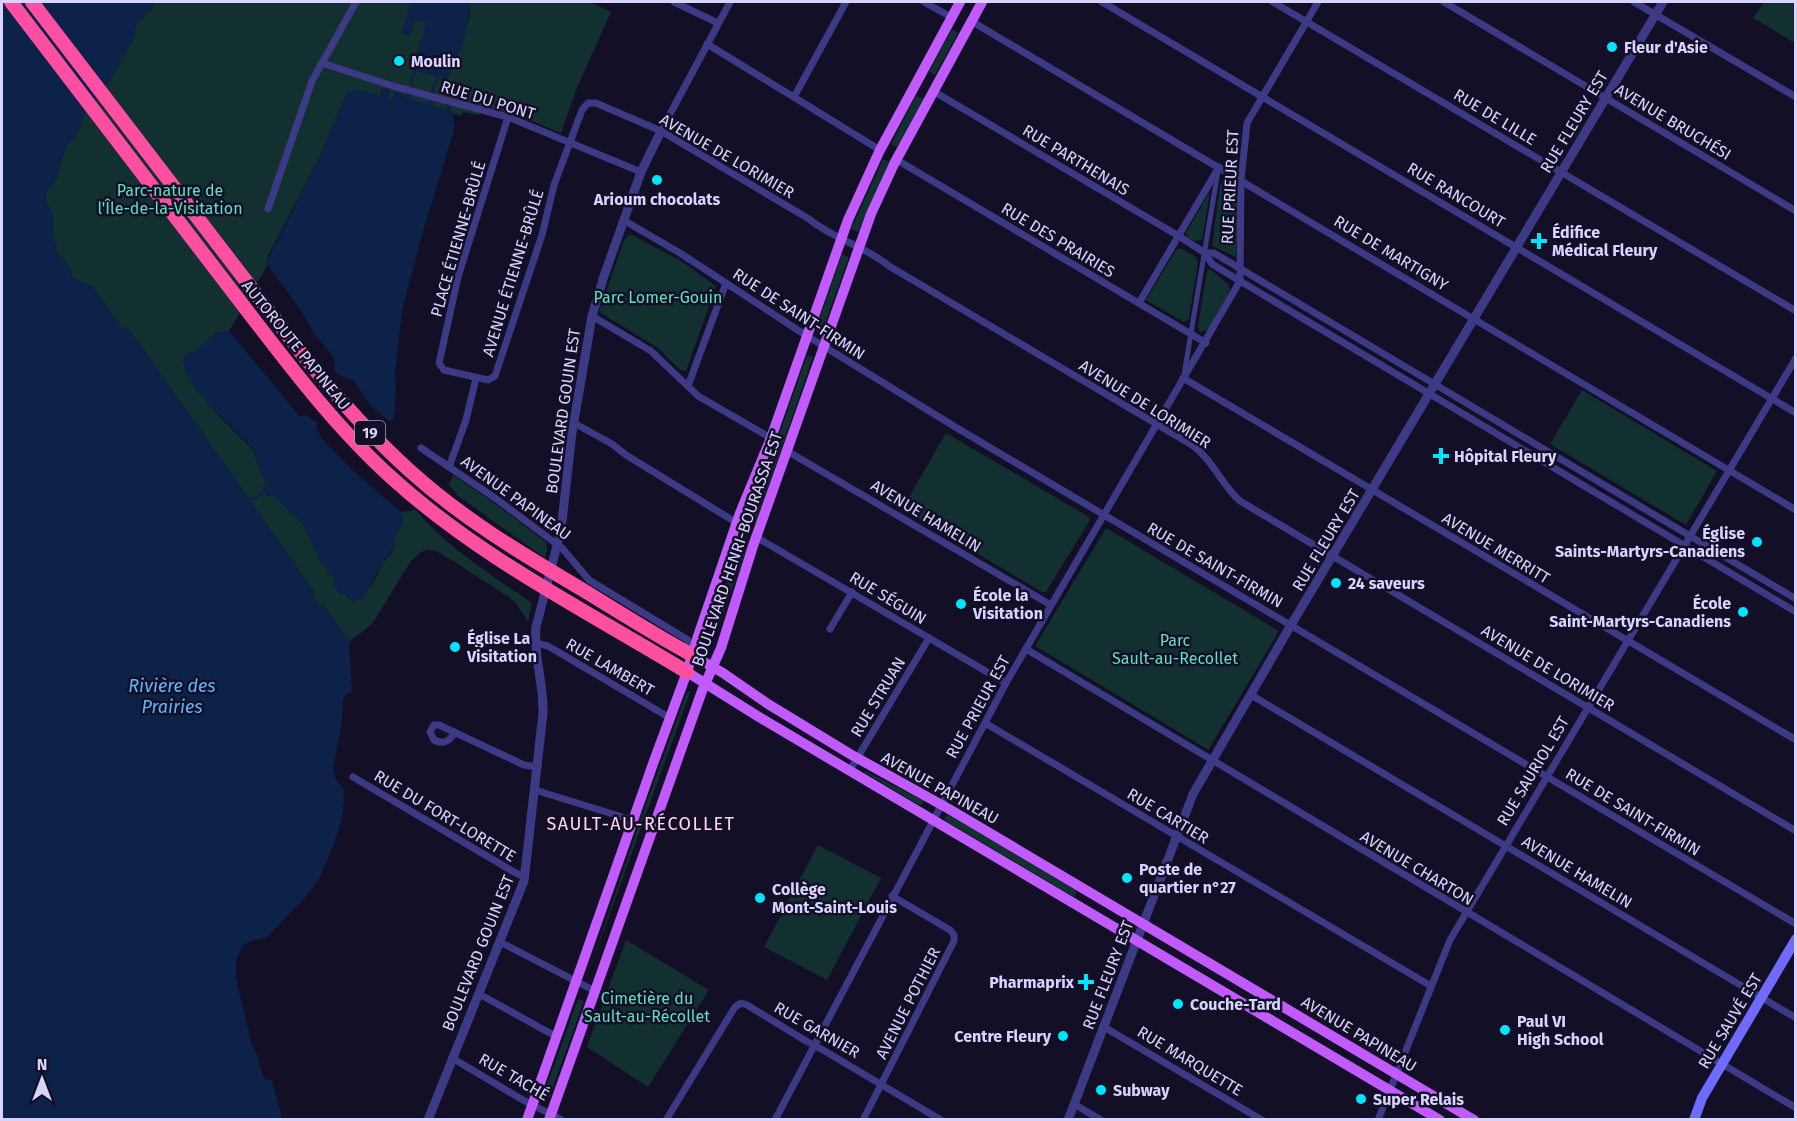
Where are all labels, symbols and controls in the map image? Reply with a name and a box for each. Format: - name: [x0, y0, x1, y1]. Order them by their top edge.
- place label: Fleur d'Asie: [1624, 38, 1708, 57]
- marker: Fleur d'Asie: [1605, 40, 1619, 54]
- place label: Moulin: [411, 52, 461, 71]
- marker: Moulin: [392, 54, 406, 68]
- street label: RUE FLEURY EST: [1536, 67, 1612, 176]
- street label: RUE DU PONT: [439, 77, 538, 124]
- street label: AVENUE BRUCHÉSI: [1611, 79, 1735, 164]
- street label: RUE DE LILLE: [1450, 85, 1540, 149]
- street label: AVENUE DE LORIMIER: [656, 110, 798, 202]
- street label: RUE PARTHENAIS: [1019, 121, 1133, 199]
- street label: RUE PRIEUR EST: [1218, 128, 1243, 245]
- street label: RUE RANCOURT: [1404, 158, 1509, 232]
- street label: PLACE ÉTIENNE-BRÛLÉ: [426, 159, 489, 319]
- marker: Arioum chocolats: [650, 173, 664, 187]
- park label: Parc-nature de l'Île-de-la-Visitation: [97, 181, 243, 218]
- street label: AVENUE ÉTIENNE-BRÛLÉ: [478, 187, 547, 359]
- place label: Arioum chocolats: [593, 190, 720, 209]
- street label: RUE DES PRAIRIES: [998, 199, 1118, 282]
- street label: RUE DE MARTIGNY: [1330, 211, 1452, 295]
- place label: Édifice Médical Fleury: [1552, 222, 1658, 260]
- marker: Édifice Médical Fleury: [1530, 232, 1548, 250]
- street label: RUE DE SAINT-FIRMIN: [729, 264, 869, 364]
- street label: AUTOROUTE PAPINEAU: [238, 276, 354, 414]
- park label: Parc Lomer-Gouin: [594, 288, 722, 307]
- street label: BOULEVARD GOUIN EST: [542, 326, 584, 495]
- street label: AVENUE DE LORIMIER: [1076, 356, 1215, 452]
- road number: 19: [355, 421, 385, 445]
- street label: BOULEVARD HENRI-BOURASSA EST: [688, 428, 786, 669]
- marker: Hôpital Fleury: [1432, 447, 1450, 465]
- place label: Hôpital Fleury: [1454, 447, 1557, 466]
- street label: AVENUE PAPINEAU: [457, 452, 575, 544]
- street label: AVENUE HAMELIN: [867, 476, 985, 556]
- street label: RUE FLEURY EST: [1288, 485, 1364, 594]
- street label: AVENUE MERRITT: [1439, 508, 1554, 588]
- street label: RUE DE SAINT-FIRMIN: [1144, 518, 1286, 612]
- place label: Église Saints-Martyrs-Canadiens: [1555, 523, 1745, 561]
- marker: Église Saints-Martyrs-Canadiens: [1750, 535, 1764, 549]
- street label: RUE SÉGUIN: [846, 567, 930, 628]
- place label: 24 saveurs: [1348, 574, 1425, 593]
- marker: 24 saveurs: [1329, 576, 1343, 590]
- place label: École la Visitation: [972, 585, 1043, 623]
- place label: École Saint-Martyrs-Canadiens: [1549, 593, 1731, 631]
- marker: École la Visitation: [954, 597, 968, 611]
- marker: École Saint-Martyrs-Canadiens: [1736, 605, 1750, 619]
- street label: AVENUE DE LORIMIER: [1478, 621, 1618, 715]
- place label: Église La Visitation: [466, 628, 537, 666]
- park label: Parc Sault-au-Recollet: [1112, 631, 1238, 668]
- street label: RUE LAMBERT: [563, 634, 658, 700]
- marker: Église La Visitation: [448, 640, 462, 654]
- street label: RUE PRIEUR EST: [942, 652, 1014, 762]
- street label: RUE STRUAN: [847, 654, 909, 740]
- water label: Rivière des Prairies: [128, 675, 216, 718]
- street label: RUE SAURIOL EST: [1493, 712, 1573, 829]
- street label: AVENUE PAPINEAU: [878, 748, 1002, 828]
- street label: RUE DE SAINT-FIRMIN: [1562, 764, 1704, 860]
- street label: RUE DU FORT-LORETTE: [371, 766, 519, 866]
- street label: RUE CARTIER: [1124, 784, 1212, 848]
- district label: SAULT-AU-RÉCOLLET: [547, 812, 735, 835]
- street label: AVENUE CHARTON: [1357, 827, 1477, 909]
- street label: AVENUE HAMELIN: [1518, 832, 1636, 912]
- place label: Poste de quartier n°27: [1139, 860, 1236, 897]
- marker: Poste de quartier n°27: [1120, 871, 1134, 885]
- street label: BOULEVARD GOUIN EST: [438, 872, 518, 1034]
- place label: Collège Mont-Saint-Louis: [772, 880, 897, 917]
- marker: Collège Mont-Saint-Louis: [753, 891, 767, 905]
- street label: RUE FLEURY EST: [1078, 917, 1138, 1032]
- street label: AVENUE POTHIER: [872, 944, 944, 1062]
- street label: RUE SAUVÉ EST: [1693, 969, 1766, 1072]
- place label: Pharmaprix: [989, 973, 1075, 992]
- marker: Pharmaprix: [1079, 975, 1093, 989]
- park label: Cimetière du Sault-au-Récollet: [584, 989, 710, 1026]
- street label: AVENUE PAPINEAU: [1298, 992, 1420, 1076]
- place label: Couche-Tard: [1190, 995, 1281, 1014]
- marker: Couche-Tard: [1171, 997, 1185, 1011]
- street label: RUE GARNIER: [771, 998, 864, 1062]
- place label: Paul VI High School: [1517, 1012, 1604, 1049]
- street label: RUE MARQUETTE: [1134, 1022, 1246, 1100]
- marker: Paul VI High School: [1498, 1023, 1512, 1037]
- place label: Centre Fleury: [954, 1027, 1052, 1046]
- marker: Centre Fleury: [1056, 1029, 1070, 1043]
- street label: RUE TACHÉ: [476, 1048, 553, 1105]
- north arrow: [12, 1049, 72, 1109]
- text: N: [37, 1055, 47, 1074]
- place label: Subway: [1113, 1081, 1170, 1100]
- marker: Subway: [1094, 1083, 1108, 1097]
- place label: Super Relais: [1373, 1090, 1464, 1109]
- marker: Super Relais: [1354, 1092, 1368, 1106]

